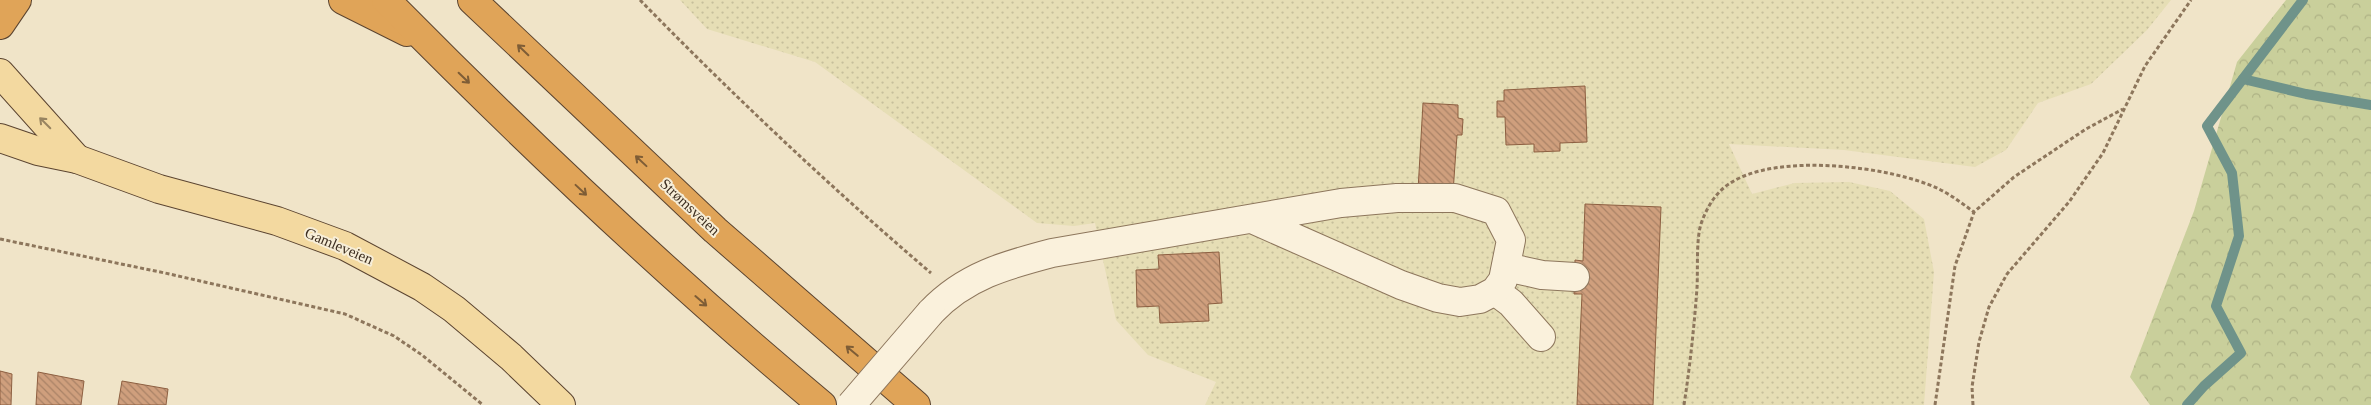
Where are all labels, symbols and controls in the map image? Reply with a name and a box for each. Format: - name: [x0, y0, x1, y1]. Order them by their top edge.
- one-way arrow: [517, 44, 529, 56]
- one-way arrow: [458, 72, 470, 84]
- one-way arrow: [39, 117, 51, 129]
- one-way arrow: [635, 155, 648, 167]
- street label: Strømsveien: [657, 176, 723, 239]
- one-way arrow: [575, 184, 588, 196]
- street label: Gamleveien: [303, 224, 376, 268]
- one-way arrow: [694, 295, 707, 306]
- one-way arrow: [846, 346, 859, 357]

